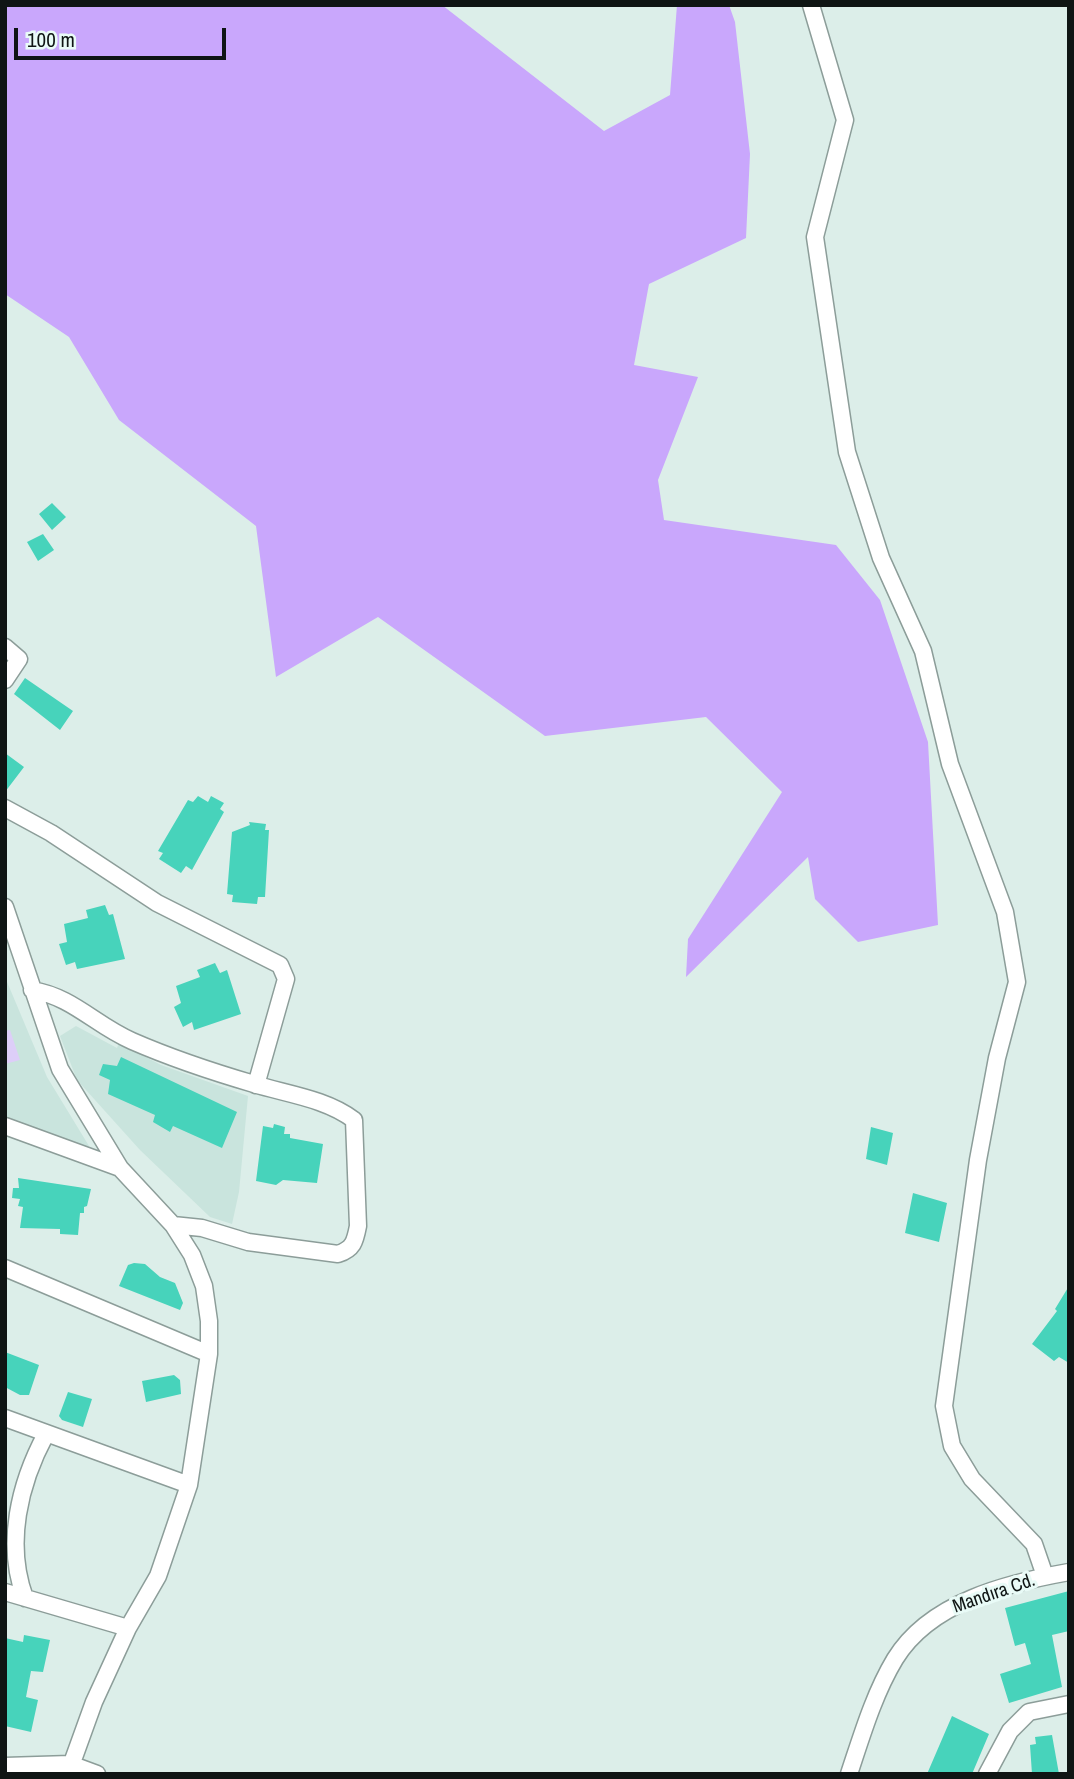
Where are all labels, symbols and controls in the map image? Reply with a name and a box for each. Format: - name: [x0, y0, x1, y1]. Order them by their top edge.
- scale bar: [18, 14, 229, 58]
- text: 100 m: [27, 25, 75, 54]
- street label: Mandıra Cd.: [950, 1569, 1038, 1619]

